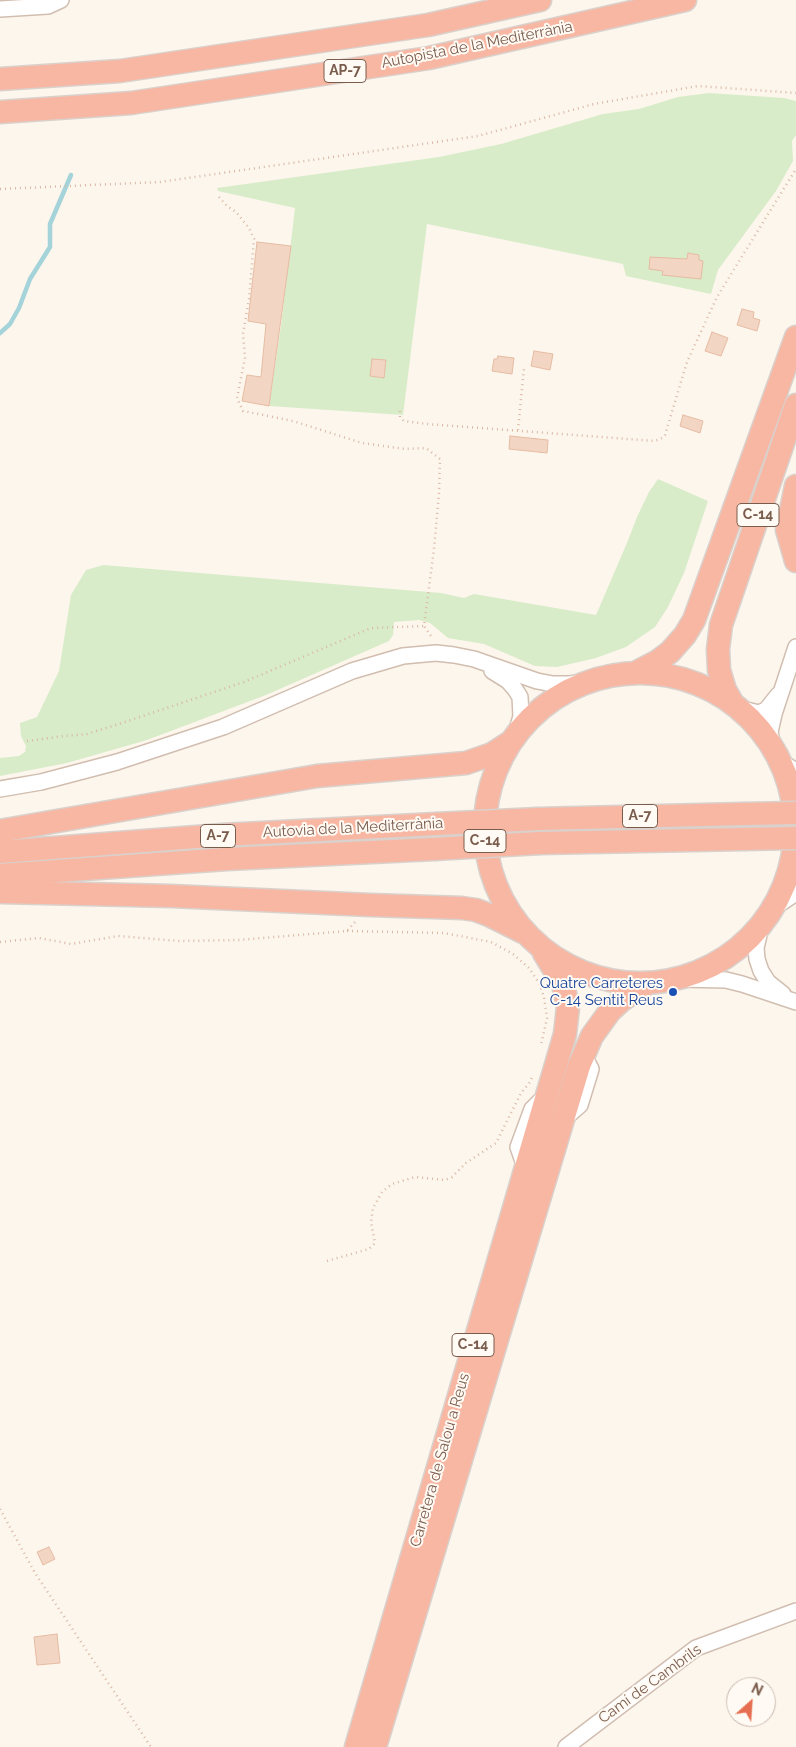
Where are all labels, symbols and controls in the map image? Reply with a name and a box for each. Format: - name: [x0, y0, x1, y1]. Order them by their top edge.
- street label: Autopista de la Mediterrània: [380, 18, 574, 72]
- road number: AP-7: [324, 59, 366, 82]
- road number: C-14: [737, 504, 779, 526]
- road number: A-7: [622, 804, 658, 828]
- street label: Autovia de la Mediterrània: [262, 814, 444, 842]
- road number: A-7: [200, 824, 236, 848]
- road number: C-14: [464, 829, 506, 852]
- place label: Quatre Carreteres C-14 Sentit Reus: [540, 974, 663, 1009]
- marker: Quatre Carreteres C-14 Sentit Reus: [667, 986, 679, 998]
- road number: C-14: [452, 1334, 494, 1356]
- street label: Carretera de Salou a Reus: [407, 1371, 473, 1549]
- street label: Camí de Cambrils: [595, 1641, 705, 1727]
- north arrow: [726, 1677, 776, 1727]
- text: N: [749, 1680, 765, 1699]

